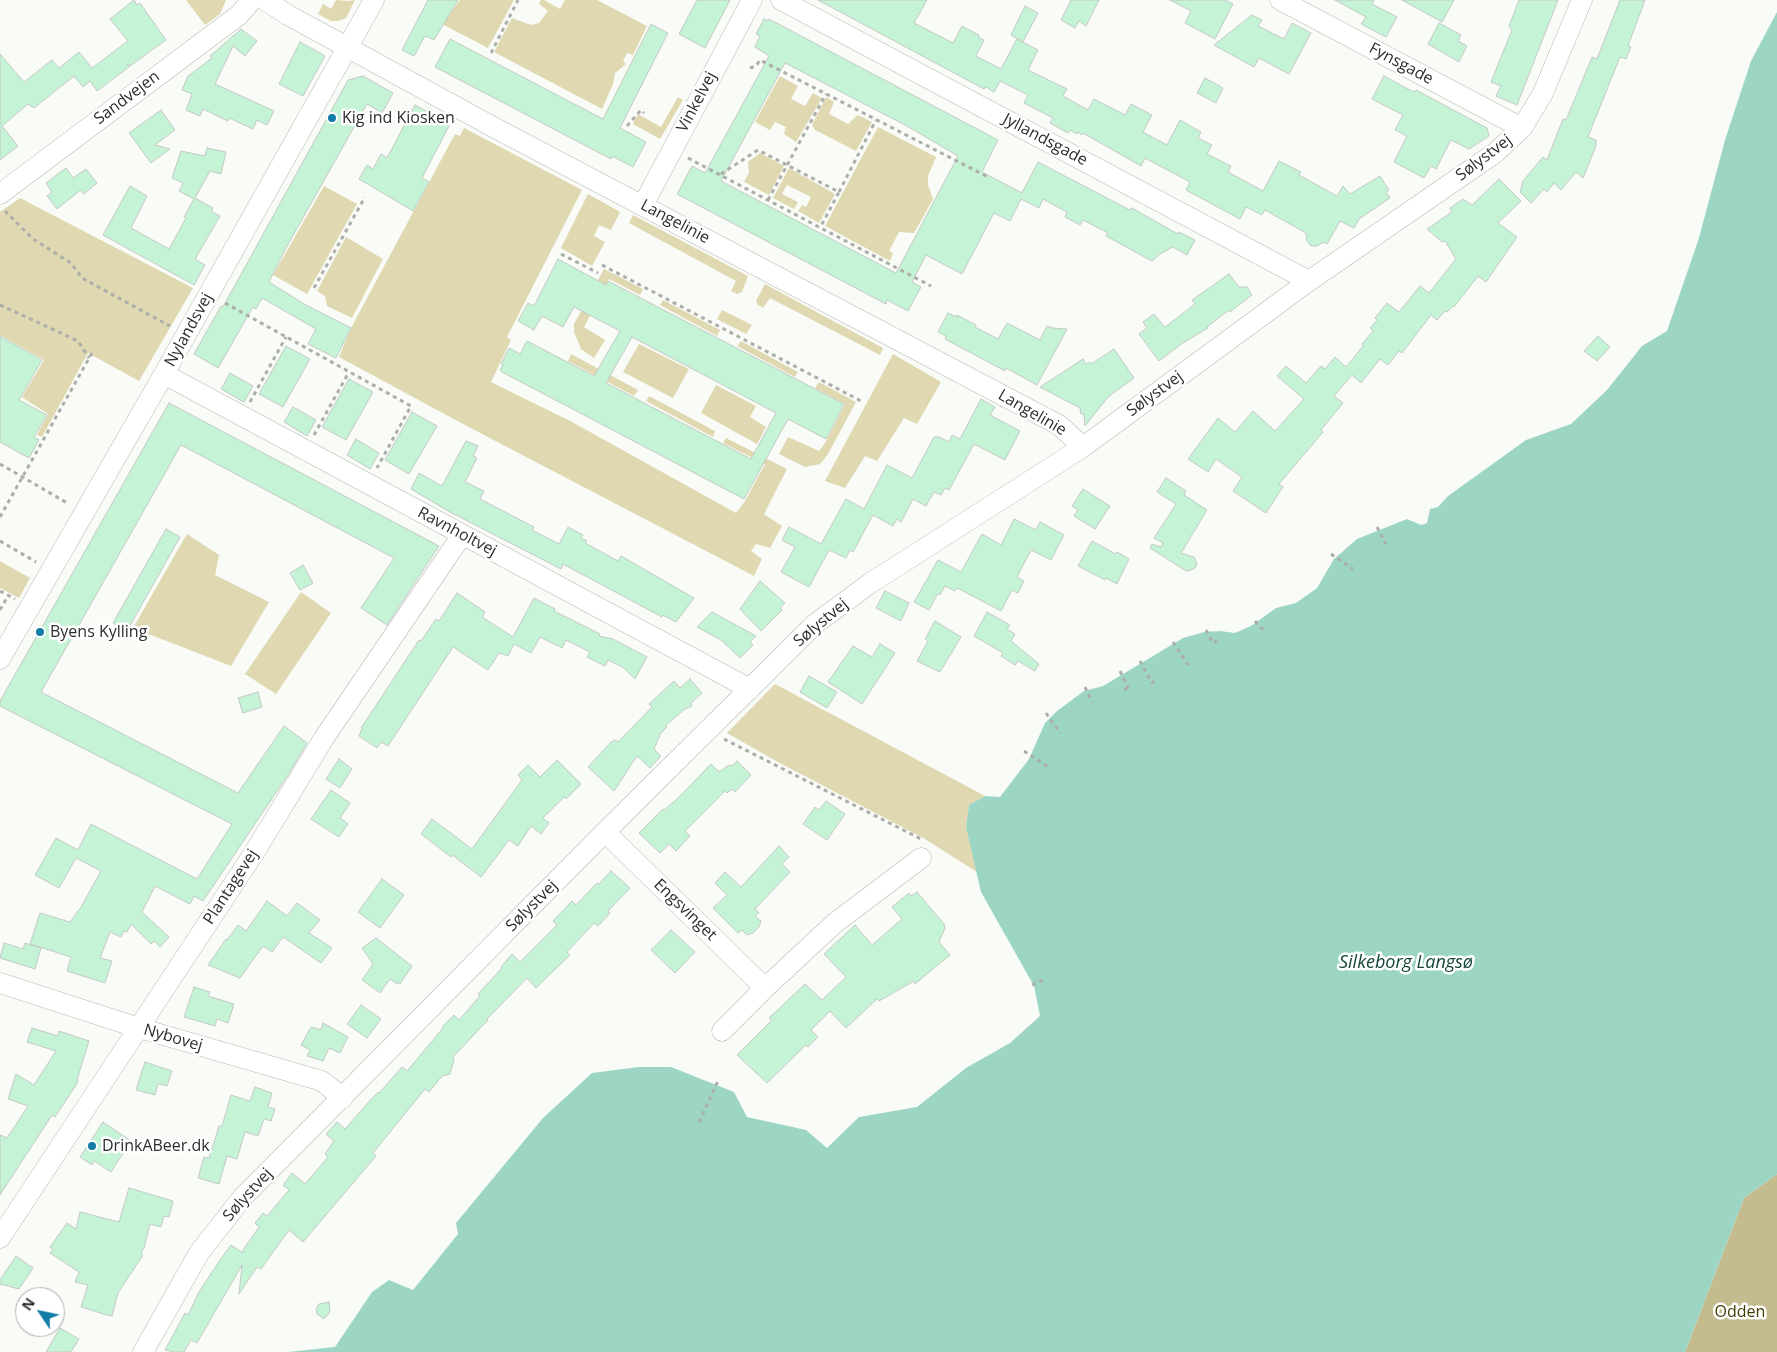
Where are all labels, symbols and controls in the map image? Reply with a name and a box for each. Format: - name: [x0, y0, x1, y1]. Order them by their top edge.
- street label: Fynsgade: [1366, 39, 1436, 89]
- street label: Sandvejen: [90, 67, 164, 129]
- street label: Vinkelvej: [673, 68, 721, 136]
- place label: Kig ind Kiosken: [342, 108, 455, 128]
- street label: Jyllandsgade: [999, 110, 1091, 170]
- marker: Kig ind Kiosken: [326, 112, 338, 124]
- street label: Sølystvej: [1452, 131, 1516, 185]
- street label: Langelinie: [637, 196, 713, 248]
- street label: Nylandsvej: [161, 290, 217, 370]
- street label: Sølystvej: [1123, 367, 1187, 421]
- street label: Langelinie: [994, 386, 1070, 440]
- street label: Ravnholtvej: [414, 503, 500, 561]
- street label: Sølystvej: [790, 595, 852, 651]
- place label: Byens Kylling: [50, 622, 147, 642]
- marker: Byens Kylling: [34, 626, 46, 638]
- street label: Plantagevej: [200, 846, 262, 928]
- street label: Engsvinget: [649, 875, 721, 945]
- street label: Sølystvej: [502, 876, 562, 936]
- water label: Silkeborg Langsø: [1339, 952, 1473, 974]
- street label: Nybovej: [141, 1020, 205, 1056]
- place label: DrinkABeer.dk: [102, 1136, 210, 1156]
- marker: DrinkABeer.dk: [86, 1140, 98, 1152]
- street label: Sølystvej: [219, 1164, 277, 1226]
- north arrow: [15, 1287, 65, 1337]
- text: N: [17, 1294, 39, 1314]
- park label: Odden: [1715, 1302, 1765, 1322]

